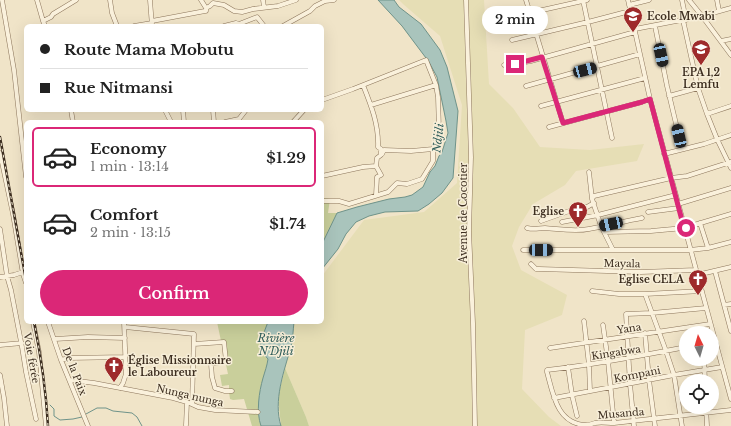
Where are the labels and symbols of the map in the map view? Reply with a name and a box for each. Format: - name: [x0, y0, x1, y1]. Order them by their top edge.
- school or university icon: Ecole Mwabi: [622, 5, 644, 33]
- callout: 2 min: [482, 6, 548, 34]
- place label: Ecole Mwabi: [647, 10, 715, 23]
- school or university icon: EPA 1,2 Lemfu: [690, 38, 712, 66]
- car: [653, 42, 669, 68]
- route end: [506, 55, 524, 73]
- car: [572, 61, 598, 79]
- place label: EPA 1,2 Lemfu: [682, 66, 720, 91]
- water label: Ndjili: [429, 122, 447, 155]
- car: [670, 123, 688, 149]
- street label: Avenue de Cocotier: [457, 163, 470, 264]
- church icon: Eglise: [567, 200, 589, 228]
- place label: Eglise: [533, 205, 564, 218]
- car: [598, 216, 624, 232]
- route start: [677, 219, 695, 237]
- car: [529, 244, 553, 256]
- street label: Mayala: [603, 257, 641, 270]
- church icon: Eglise CELA: [687, 268, 709, 296]
- place label: Eglise CELA: [618, 273, 685, 286]
- street label: Yana: [615, 320, 643, 337]
- north arrow: [679, 326, 719, 366]
- street label: Voie férée: [20, 331, 42, 385]
- water label: Rivière N'Djili: [256, 331, 295, 358]
- street label: Kingabwa: [590, 342, 642, 363]
- street label: De la Paix: [59, 345, 90, 397]
- place label: Église Missionnaire le Laboureur: [128, 353, 231, 379]
- church icon: Église Missionnaire le Laboureur: [103, 355, 125, 383]
- street label: Kompani: [613, 363, 662, 385]
- street label: Nunga nunga: [155, 381, 225, 410]
- street label: Musanda: [597, 405, 645, 422]

